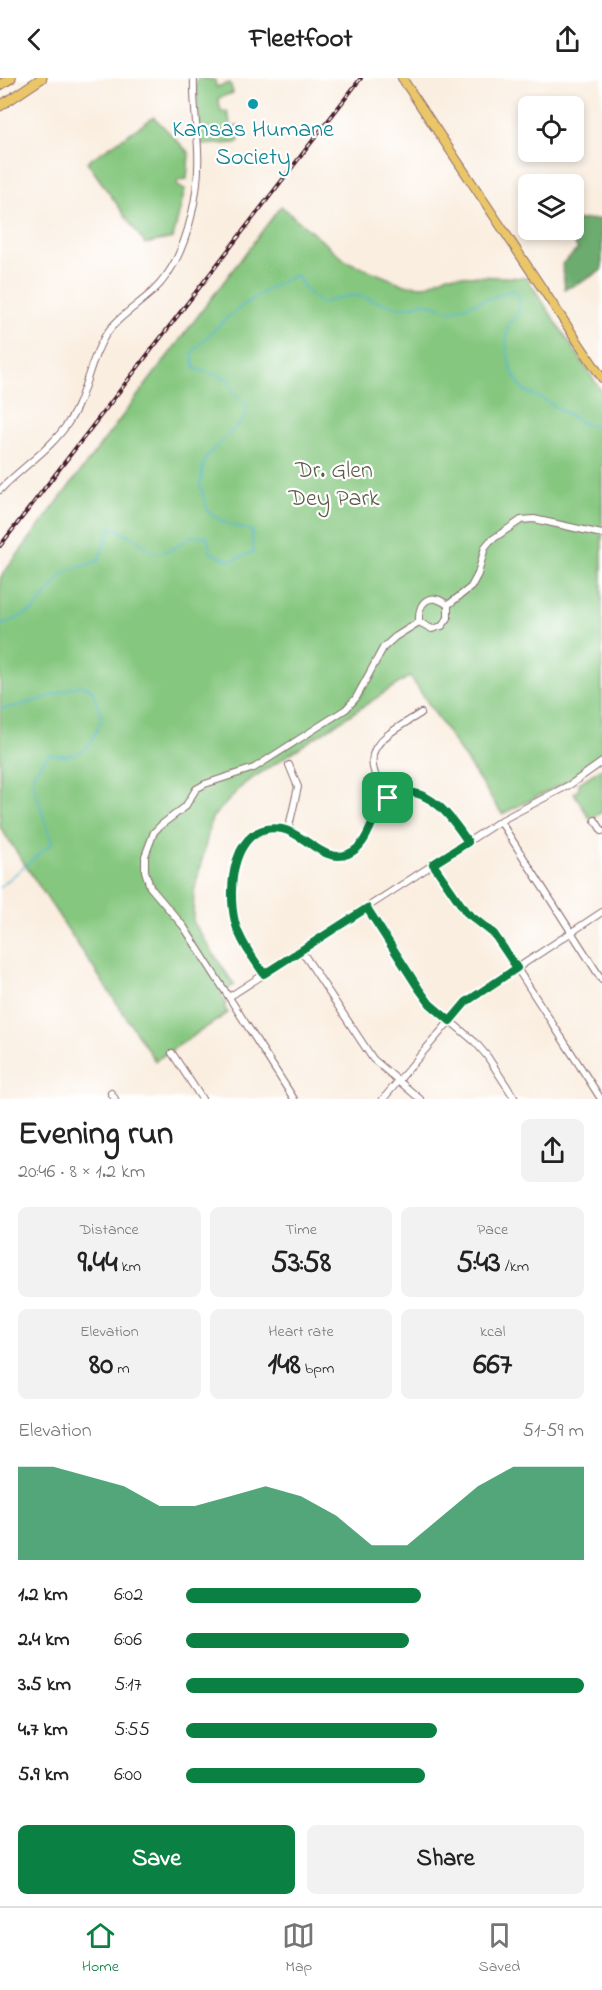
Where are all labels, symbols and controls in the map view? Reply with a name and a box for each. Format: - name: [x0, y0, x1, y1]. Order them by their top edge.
- text: Fleetfoot: [249, 20, 353, 59]
- icon: back: [18, 23, 51, 56]
- icon: share: [551, 23, 584, 56]
- map controls: [518, 96, 584, 240]
- button: locate: [518, 96, 584, 162]
- marker: Kansas Humane Society: [246, 97, 260, 111]
- place label: Kansas Humane Society: [172, 113, 334, 177]
- button: layers: [518, 174, 584, 240]
- park label: Dr. Glen Dey Park: [287, 454, 380, 518]
- pin: [362, 772, 413, 823]
- icon: arrive: [371, 781, 404, 814]
- text: Evening run: [18, 1111, 173, 1159]
- button: share: [521, 1119, 584, 1182]
- text: 20:46 · 8 × 1.2 km: [18, 1158, 145, 1187]
- text: Distance: [80, 1218, 139, 1242]
- text: Time: [285, 1218, 317, 1242]
- text: Pace: [477, 1218, 508, 1242]
- text: 9.44: [78, 1242, 118, 1286]
- text: 53:58: [271, 1242, 331, 1286]
- text: 5:43: [456, 1242, 501, 1286]
- text: km: [118, 1255, 141, 1279]
- text: /km: [501, 1255, 529, 1279]
- text: Elevation: [80, 1320, 139, 1344]
- text: Heart rate: [268, 1320, 334, 1344]
- text: kcal: [480, 1320, 505, 1344]
- text: 80: [89, 1344, 113, 1388]
- text: 148: [268, 1344, 301, 1388]
- text: 667: [473, 1344, 512, 1388]
- text: m: [113, 1357, 130, 1381]
- text: bpm: [301, 1357, 334, 1381]
- text: Elevation: [18, 1417, 92, 1446]
- text: 51–59 m: [522, 1417, 584, 1446]
- text: 1.2 km: [18, 1581, 68, 1610]
- text: 6:02: [114, 1581, 143, 1610]
- text: 2.4 km: [18, 1626, 70, 1655]
- text: 6:06: [114, 1626, 142, 1655]
- text: 3.5 km: [18, 1671, 71, 1700]
- text: 5:17: [114, 1671, 142, 1700]
- text: 4.7 km: [18, 1716, 68, 1745]
- text: 5:55: [114, 1716, 150, 1745]
- text: 5.9 km: [18, 1761, 69, 1790]
- text: 6:00: [114, 1761, 142, 1790]
- button: Save: [18, 1825, 295, 1894]
- button: Share: [307, 1825, 584, 1894]
- tab: Home: [82, 1919, 119, 1979]
- tab: Map: [282, 1919, 315, 1979]
- tab: Saved: [479, 1919, 520, 1979]

